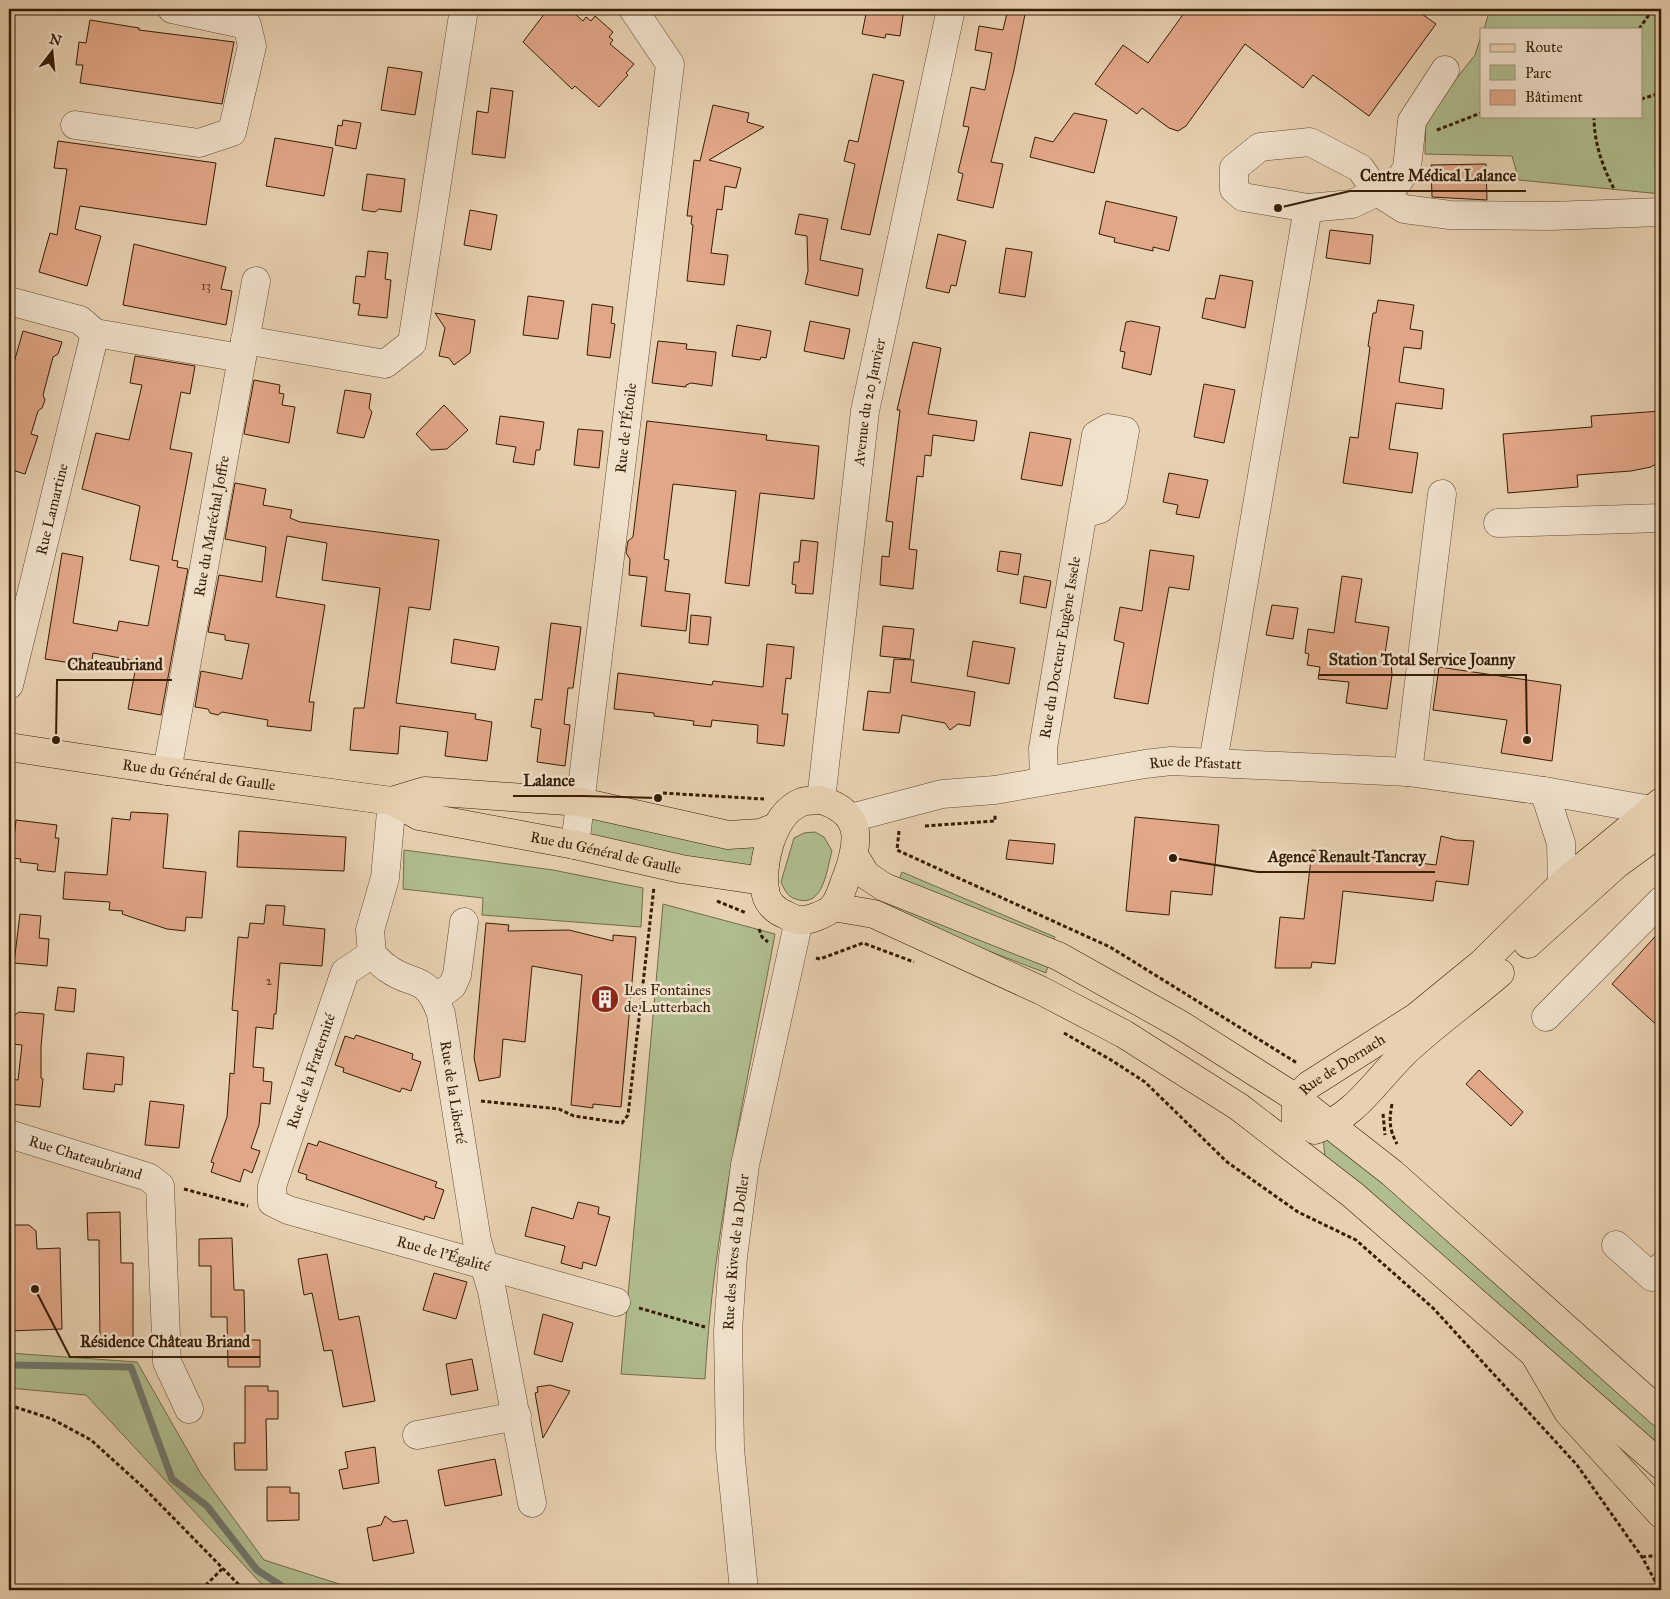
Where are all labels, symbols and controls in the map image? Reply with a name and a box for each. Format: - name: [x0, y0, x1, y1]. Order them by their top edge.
- north arrow: [28, 28, 78, 78]
- legend: [1480, 28, 1642, 118]
- text: N: [47, 30, 64, 50]
- text: Route: [1525, 38, 1563, 56]
- text: Parc: [1525, 64, 1552, 82]
- text: Bâtiment: [1525, 88, 1584, 106]
- callout: Centre Médical Lalance: [1350, 160, 1526, 191]
- text: Centre Médical Lalance: [1360, 166, 1516, 185]
- house number: 13: [201, 279, 211, 293]
- street label: Avenue du 20 Janvier: [850, 336, 889, 468]
- street label: Rue de l'Étoile: [611, 382, 640, 474]
- street label: Rue du Maréchal Joffre: [190, 454, 233, 598]
- street label: Rue Lamartine: [32, 461, 72, 557]
- street label: Rue du Docteur Eugène Issele: [1036, 555, 1084, 740]
- callout: Station Total Service Joanny: [1319, 644, 1526, 675]
- callout: Chateaubriand: [57, 649, 172, 680]
- text: Station Total Service Joanny: [1329, 650, 1517, 670]
- text: Chateaubriand: [67, 655, 164, 674]
- street label: Rue de Pfastatt: [1148, 752, 1243, 773]
- street label: Rue du Général de Gaulle: [121, 755, 277, 794]
- callout: Lalance: [513, 765, 584, 796]
- text: Lalance: [523, 771, 575, 790]
- street label: Rue du Général de Gaulle: [529, 828, 683, 878]
- callout: Agence Renault Tancray: [1258, 841, 1435, 872]
- text: Agence Renault Tancray: [1267, 847, 1427, 867]
- house number: 2: [266, 974, 272, 988]
- place label: Les Fontaines de Lutterbach: [624, 981, 712, 1016]
- building icon: Les Fontaines de Lutterbach: [590, 984, 620, 1014]
- street label: Rue de la Fraternité: [283, 1010, 339, 1131]
- street label: Rue de Dornach: [1295, 1030, 1389, 1099]
- street label: Rue de la Liberté: [436, 1039, 471, 1146]
- street label: Rue Chateaubriand: [27, 1132, 145, 1184]
- street label: Rue des Rives de la Doller: [719, 1173, 753, 1331]
- street label: Rue de l'Égalité: [395, 1232, 493, 1276]
- callout: Résidence Château Briand: [70, 1326, 260, 1357]
- text: Résidence Château Briand: [80, 1332, 251, 1351]

